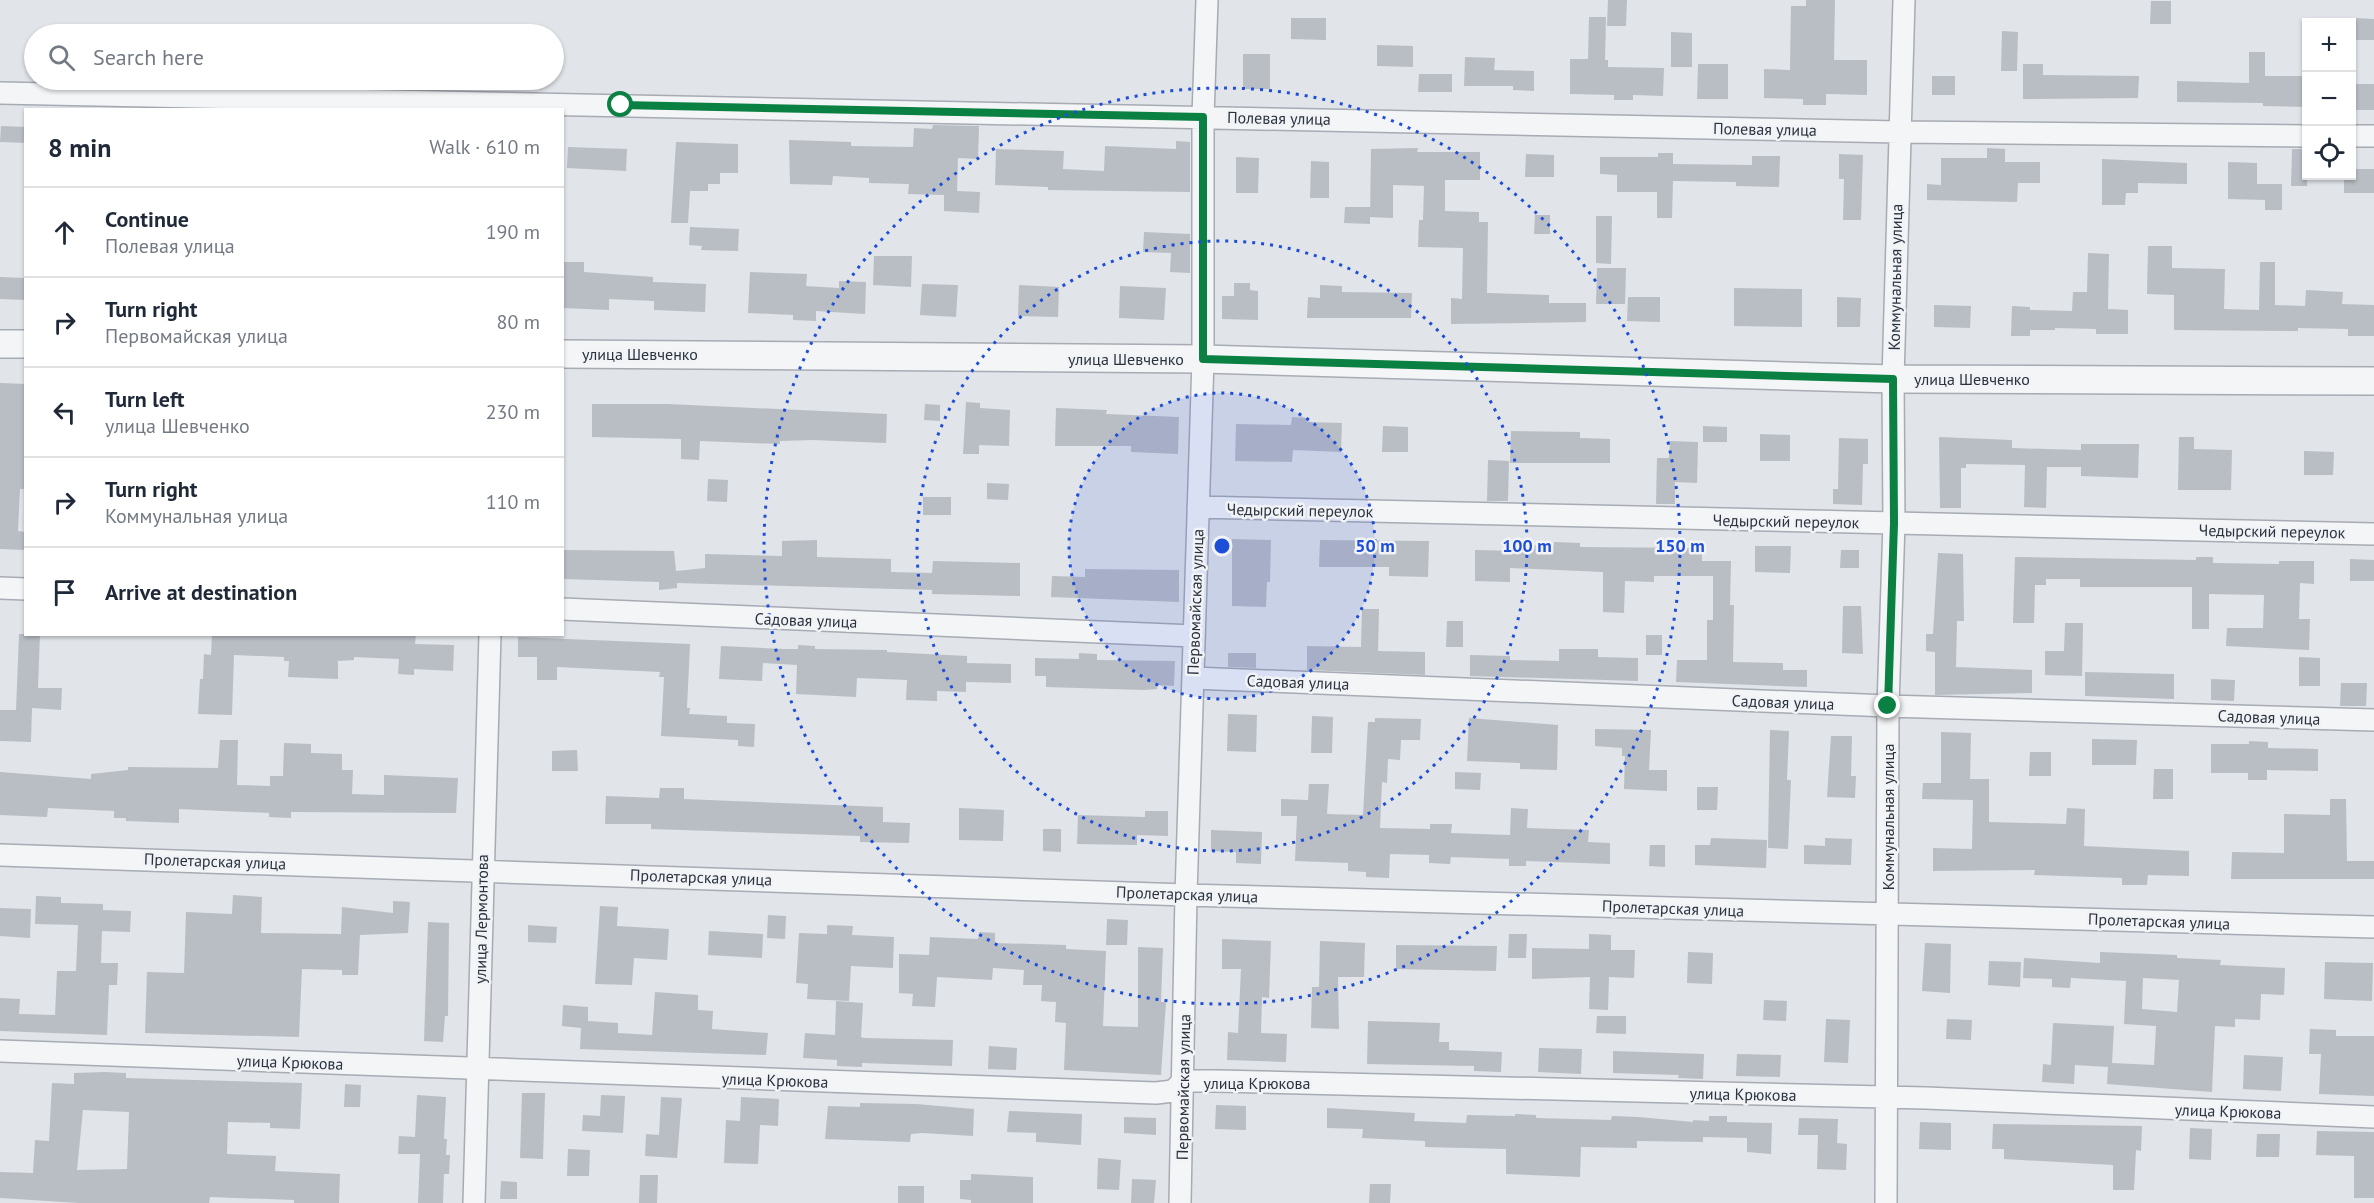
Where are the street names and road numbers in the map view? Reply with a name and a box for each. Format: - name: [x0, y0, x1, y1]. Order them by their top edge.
- street label: Полевая улица: [1227, 107, 1331, 129]
- street label: Полевая улица: [1713, 118, 1817, 140]
- street label: Коммунальная улица: [1884, 204, 1906, 350]
- street label: улица Шевченко: [582, 344, 698, 364]
- street label: улица Шевченко: [1068, 349, 1184, 369]
- street label: улица Шевченко: [1914, 369, 2030, 389]
- street label: Чедырский переулок: [1227, 499, 1374, 521]
- street label: Чедырский переулок: [1713, 510, 1860, 532]
- street label: Чедырский переулок: [2199, 520, 2346, 542]
- street label: Первомайская улица: [1182, 529, 1208, 675]
- street label: Садовая улица: [754, 608, 858, 632]
- street label: Садовая улица: [1246, 670, 1350, 694]
- street label: Садовая улица: [1731, 690, 1835, 714]
- street label: Садовая улица: [2217, 705, 2321, 729]
- street label: Коммунальная улица: [1878, 744, 1898, 890]
- street label: Пролетарская улица: [144, 849, 286, 873]
- street label: улица Лермонтова: [470, 854, 492, 984]
- street label: Пролетарская улица: [630, 865, 772, 889]
- street label: Пролетарская улица: [1116, 882, 1258, 906]
- street label: Пролетарская улица: [1602, 896, 1744, 920]
- street label: Пролетарская улица: [2088, 909, 2230, 933]
- street label: Первомайская улица: [1172, 1014, 1194, 1160]
- street label: улица Крюкова: [236, 1050, 344, 1074]
- street label: улица Крюкова: [721, 1068, 829, 1092]
- street label: улица Крюкова: [1204, 1073, 1310, 1093]
- street label: улица Крюкова: [1689, 1083, 1797, 1105]
- street label: улица Крюкова: [2174, 1099, 2282, 1123]

